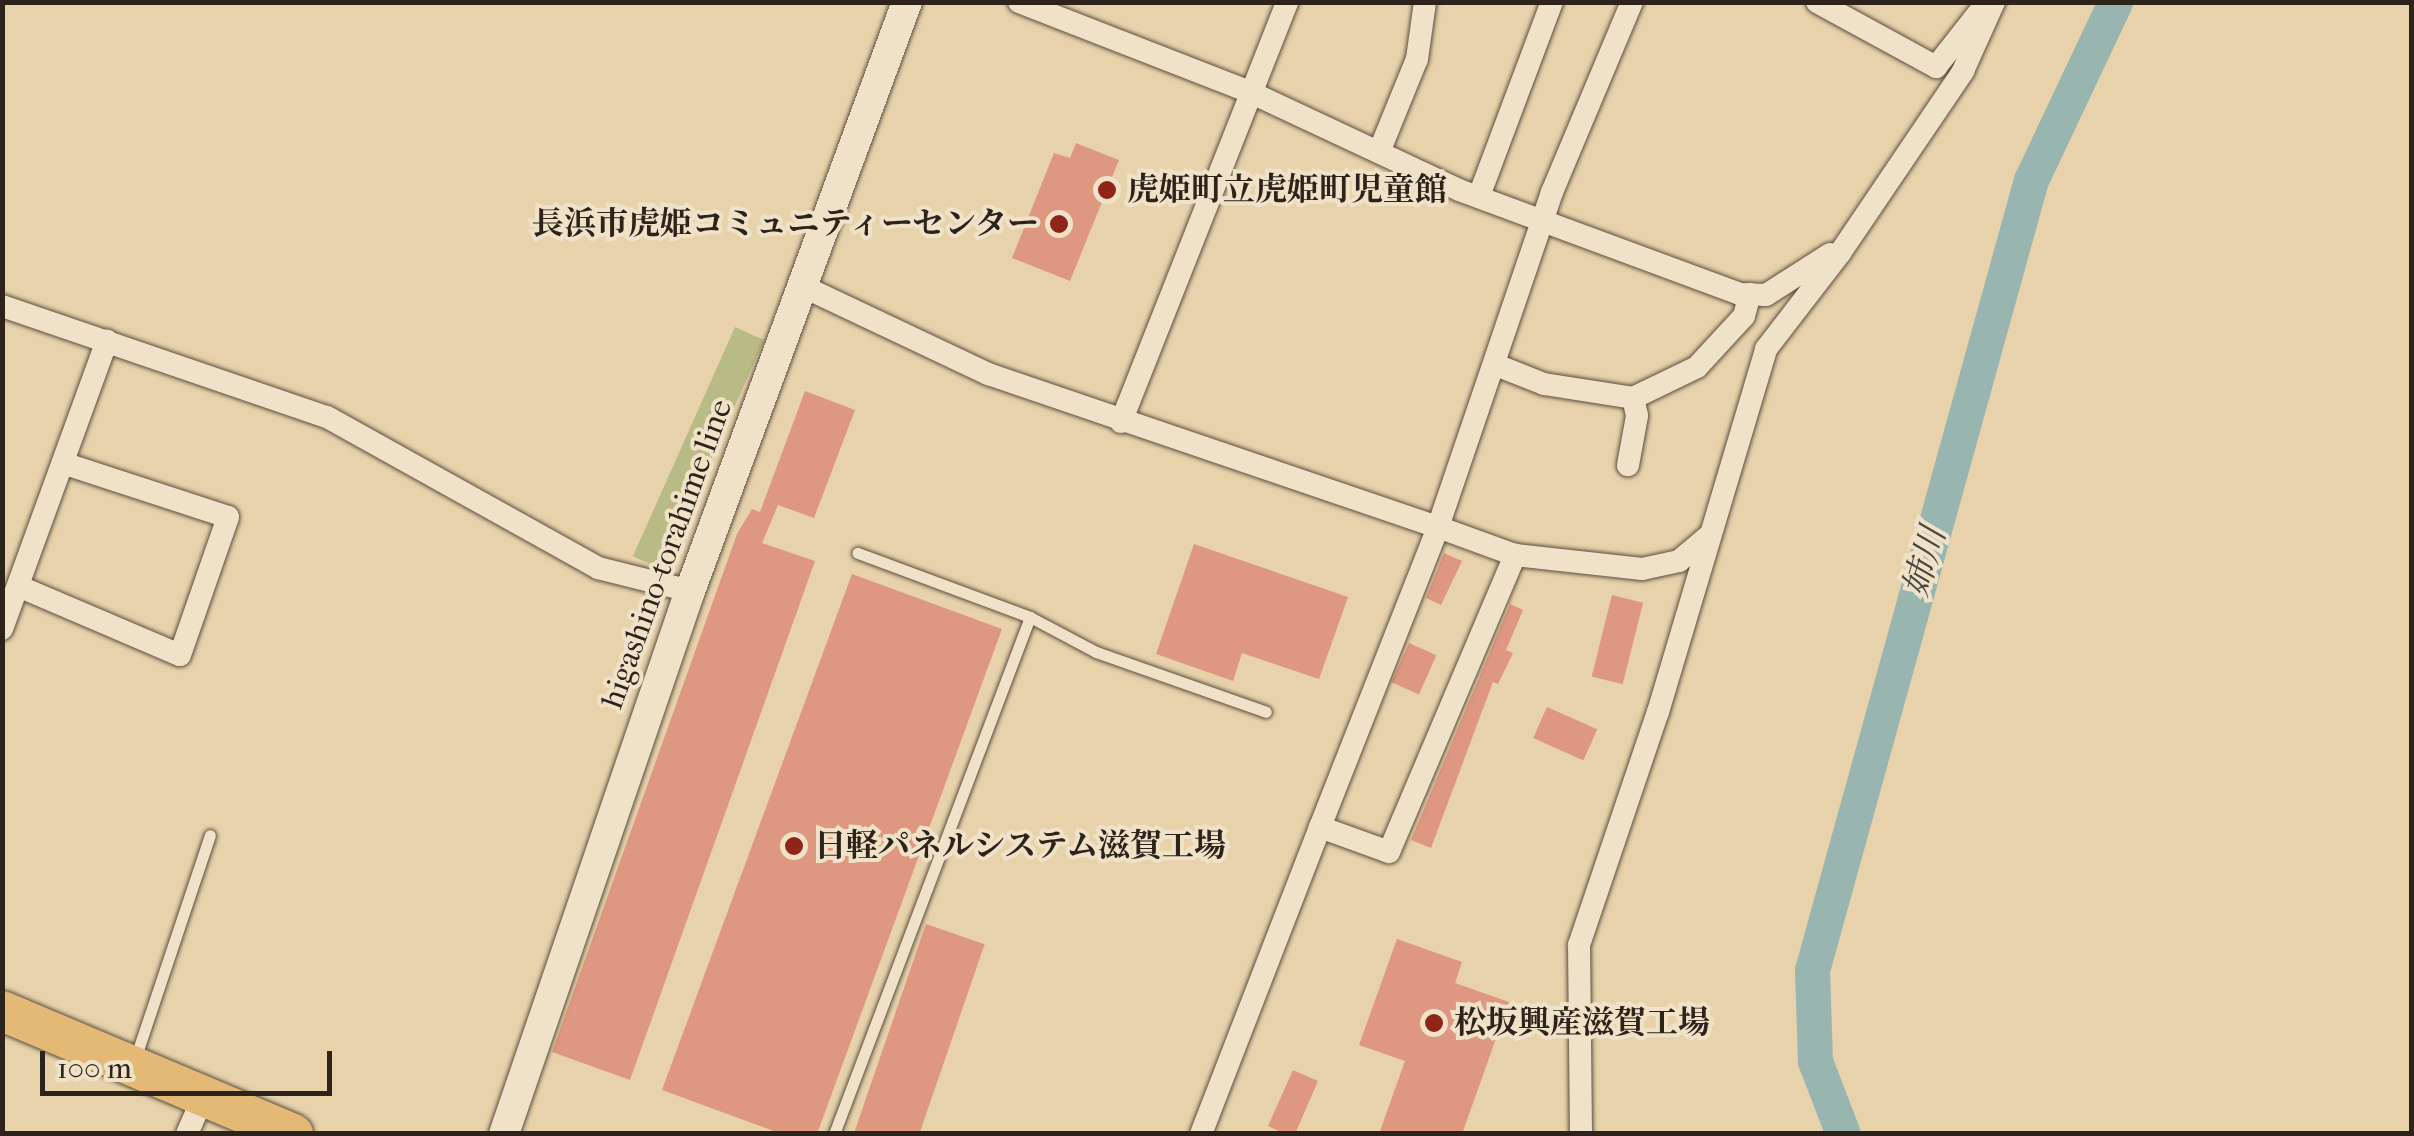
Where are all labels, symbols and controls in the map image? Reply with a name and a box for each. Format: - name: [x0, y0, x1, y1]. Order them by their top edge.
- place label: 虎姫町立虎姫町児童館: [1127, 171, 1447, 209]
- marker: 虎姫町立虎姫町児童館: [1096, 179, 1118, 201]
- place label: 長浜市虎姫コミュニティーセンター: [527, 205, 1039, 243]
- marker: 長浜市虎姫コミュニティーセンター: [1048, 213, 1070, 235]
- street label: higashino-torahime line: [593, 394, 741, 714]
- water label: 姉川: [1895, 523, 1955, 601]
- place label: 日軽パネルシステム滋賀工場: [814, 827, 1230, 865]
- marker: 日軽パネルシステム滋賀工場: [783, 835, 805, 857]
- place label: 松坂興産滋賀工場: [1454, 1004, 1710, 1042]
- marker: 松坂興産滋賀工場: [1423, 1012, 1445, 1034]
- scale bar: [45, 1031, 338, 1093]
- text: 100 m: [57, 1051, 132, 1086]

